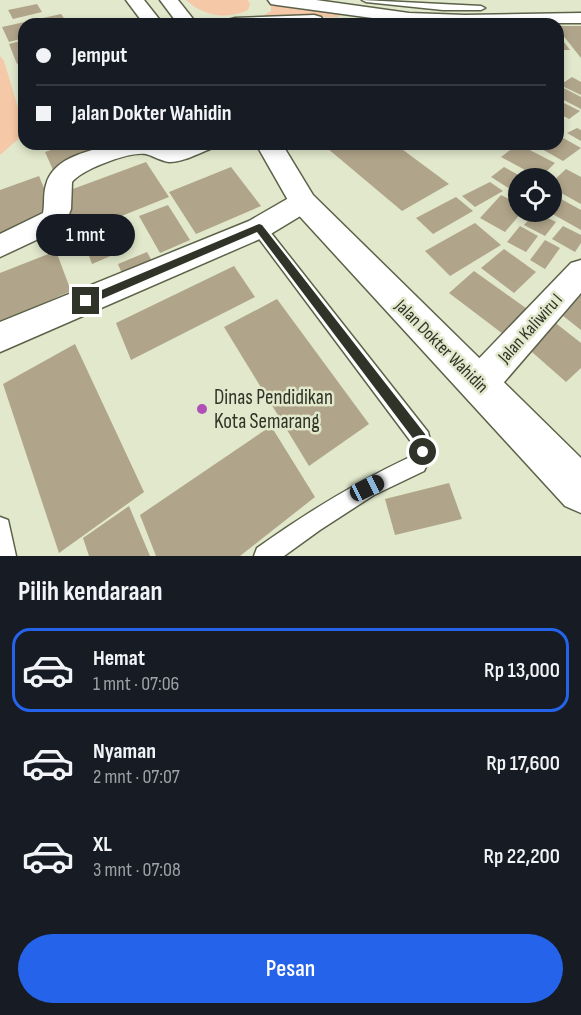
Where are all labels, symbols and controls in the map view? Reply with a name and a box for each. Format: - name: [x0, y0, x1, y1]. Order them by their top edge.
- text: Jemput: [72, 42, 127, 69]
- text: Jalan Dokter Wahidin: [72, 100, 232, 127]
- map controls: [508, 168, 562, 222]
- button: locate: [508, 168, 562, 222]
- callout: 1 mnt: [36, 214, 136, 256]
- text: 1 mnt: [66, 223, 105, 247]
- route end: [72, 287, 99, 314]
- street label: Jalan Kaliwiru I: [493, 289, 567, 368]
- street label: Jalan Dokter Wahidin: [390, 295, 493, 397]
- place label: Dinas Pendidikan Kota Semarang: [214, 385, 333, 434]
- marker: Dinas Pendidikan Kota Semarang: [195, 402, 209, 416]
- route start: [409, 438, 436, 465]
- car: [347, 472, 387, 504]
- text: Pilih kendaraan: [18, 576, 163, 608]
- icon: car: [21, 643, 75, 697]
- text: Hemat: [93, 645, 145, 672]
- text: Rp 13,000: [484, 657, 560, 684]
- text: 1 mnt · 07:06: [93, 672, 179, 696]
- icon: car: [21, 736, 75, 790]
- text: Nyaman: [93, 738, 156, 765]
- text: Rp 17,600: [486, 750, 560, 777]
- text: 2 mnt · 07:07: [93, 765, 180, 789]
- icon: car: [21, 829, 75, 883]
- text: XL: [93, 831, 112, 858]
- text: Rp 22,200: [483, 843, 560, 870]
- text: 3 mnt · 07:08: [93, 858, 181, 882]
- button: Pesan: [18, 934, 563, 1003]

